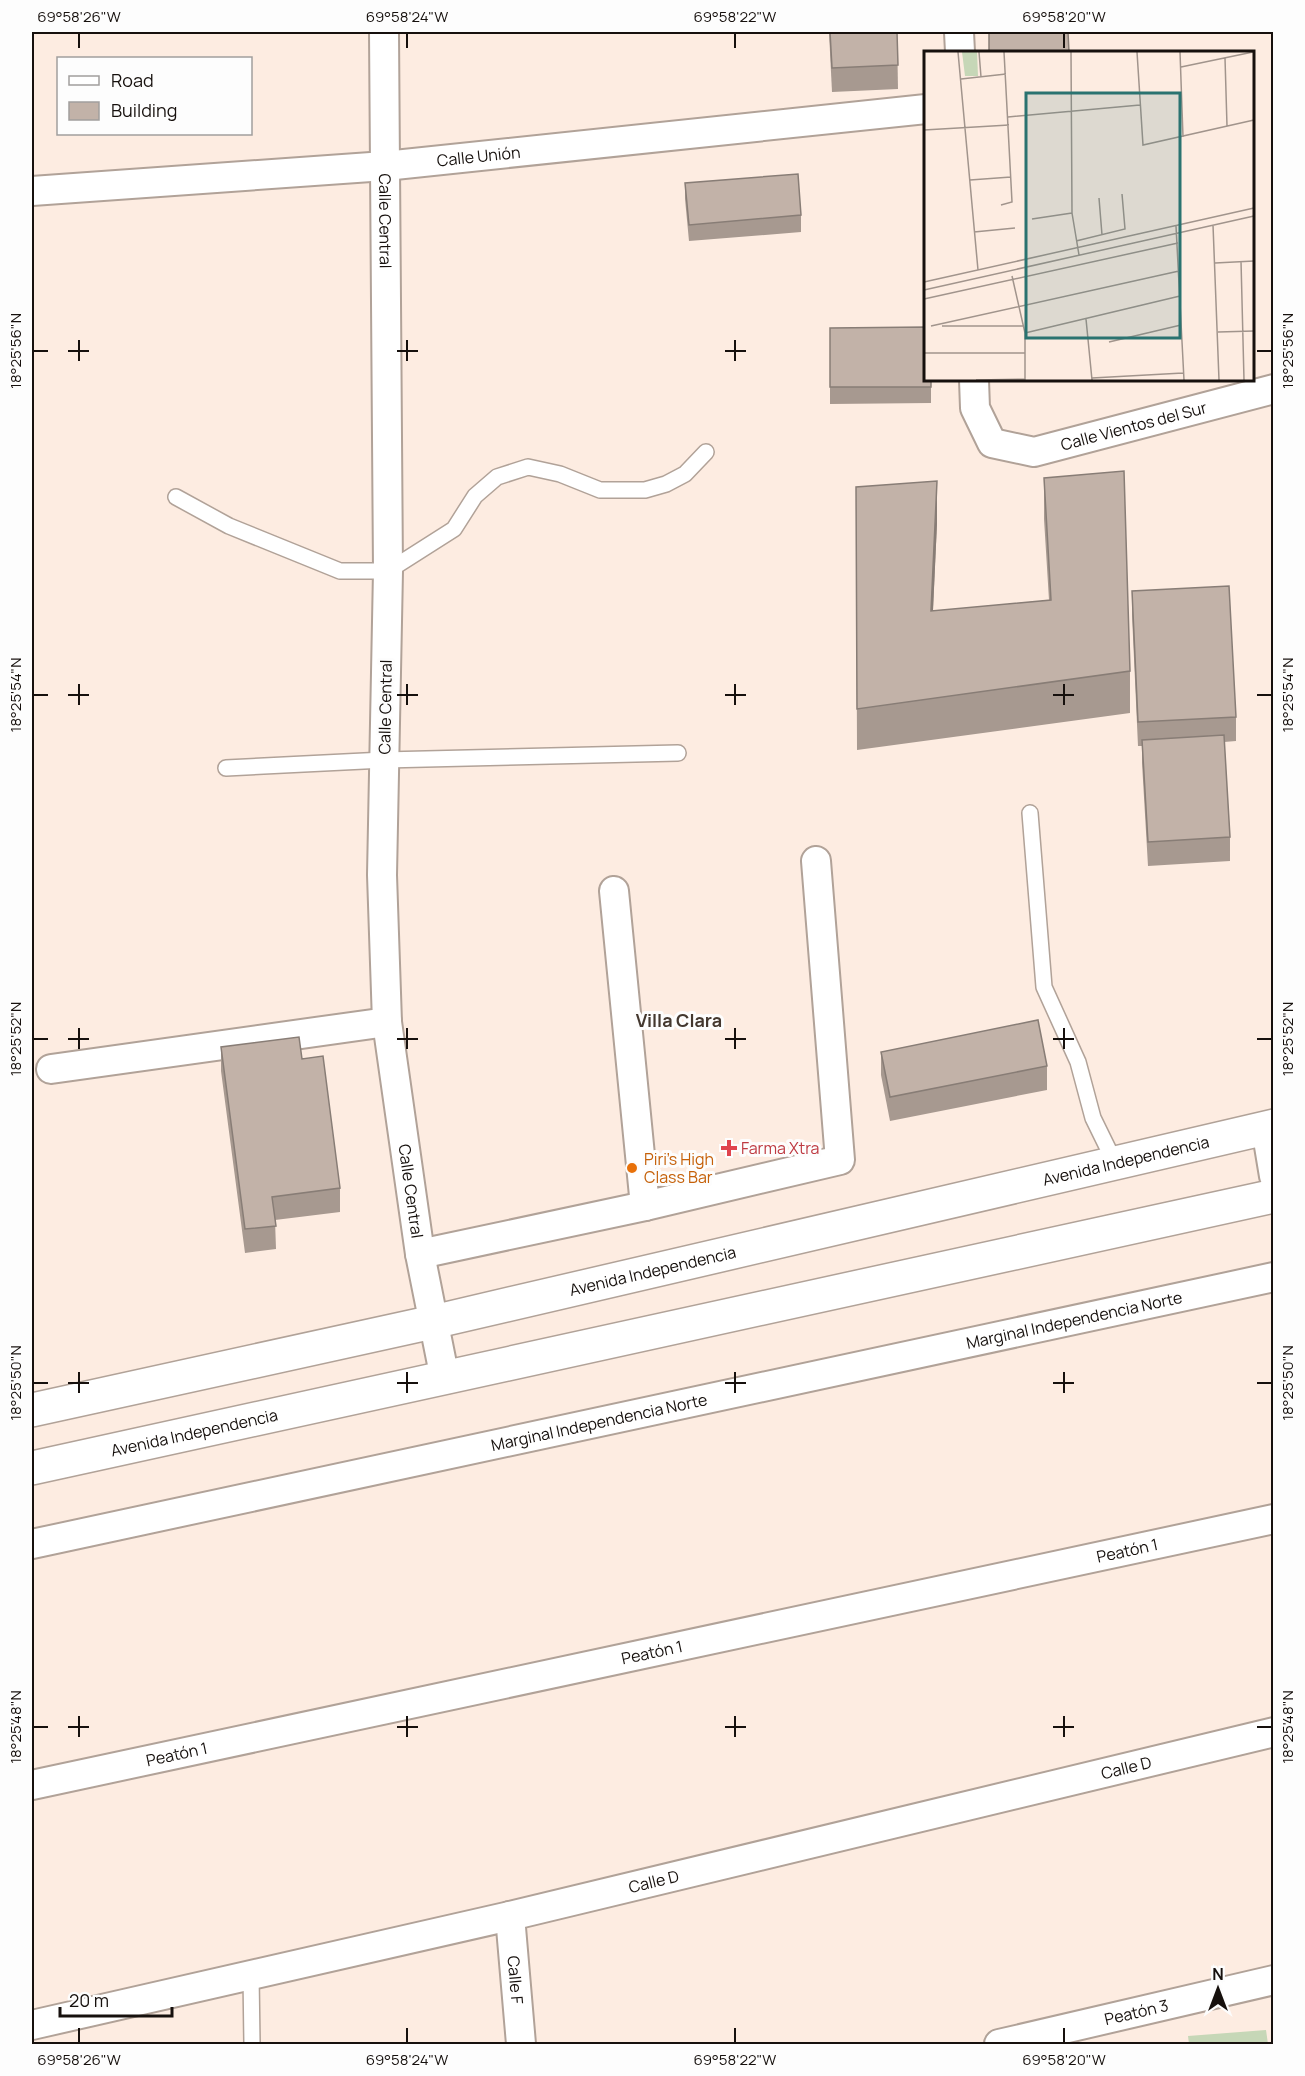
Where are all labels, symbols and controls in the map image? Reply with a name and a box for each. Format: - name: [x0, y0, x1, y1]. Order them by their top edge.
- text: 69°58'26"W: [37, 6, 121, 27]
- text: 69°58'24"W: [366, 6, 448, 27]
- text: 69°58'22"W: [694, 6, 776, 27]
- text: 69°58'20"W: [1022, 6, 1106, 27]
- inset map: [924, 51, 1254, 381]
- legend: [57, 57, 252, 135]
- text: Road: [111, 68, 154, 92]
- text: Building: [111, 98, 177, 122]
- street label: Calle Unión: [436, 141, 521, 171]
- street label: Calle Central: [374, 173, 397, 269]
- text: 18°25'56"N: [5, 313, 26, 389]
- text: 18°25'56"N: [1277, 313, 1298, 389]
- street label: Calle Vientos del Sur: [1058, 396, 1209, 456]
- text: 18°25'54"N: [5, 658, 26, 732]
- text: 18°25'54"N: [1277, 658, 1298, 732]
- street label: Calle Central: [373, 659, 397, 755]
- text: 18°25'52"N: [5, 1002, 26, 1076]
- text: 18°25'52"N: [1277, 1002, 1298, 1076]
- district label: Villa Clara: [636, 1008, 722, 1032]
- street label: Avenida Independencia: [1040, 1130, 1211, 1191]
- place label: Farma Xtra: [741, 1137, 820, 1159]
- marker: Farma Xtra: [722, 1141, 736, 1155]
- street label: Calle Central: [393, 1143, 429, 1240]
- place label: Piri's High Class Bar: [644, 1148, 714, 1188]
- marker: Piri's High Class Bar: [625, 1161, 639, 1175]
- street label: Avenida Independencia: [567, 1241, 738, 1301]
- street label: Marginal Independencia Norte: [964, 1286, 1184, 1354]
- text: 18°25'50"N: [5, 1345, 26, 1421]
- text: 18°25'50"N: [1277, 1345, 1298, 1421]
- street label: Marginal Independencia Norte: [489, 1388, 709, 1456]
- street label: Avenida Independencia: [109, 1404, 280, 1461]
- street label: Peatón 1: [1094, 1533, 1160, 1568]
- street label: Peatón 1: [619, 1635, 685, 1670]
- text: 18°25'48"N: [5, 1690, 26, 1764]
- text: 18°25'48"N: [1277, 1690, 1298, 1764]
- street label: Peatón 1: [144, 1737, 209, 1771]
- street label: Calle D: [1099, 1751, 1154, 1784]
- street label: Calle D: [626, 1865, 681, 1898]
- street label: Calle F: [502, 1955, 529, 2005]
- north arrow: [1188, 1959, 1248, 2019]
- text: N: [1212, 1963, 1224, 1985]
- scale bar: [60, 1980, 172, 2018]
- text: 20 m: [69, 1988, 109, 2012]
- street label: Peatón 3: [1102, 1994, 1170, 2030]
- text: 69°58'26"W: [37, 2049, 121, 2070]
- text: 69°58'24"W: [366, 2049, 448, 2070]
- text: 69°58'22"W: [694, 2049, 776, 2070]
- text: 69°58'20"W: [1022, 2049, 1106, 2070]

